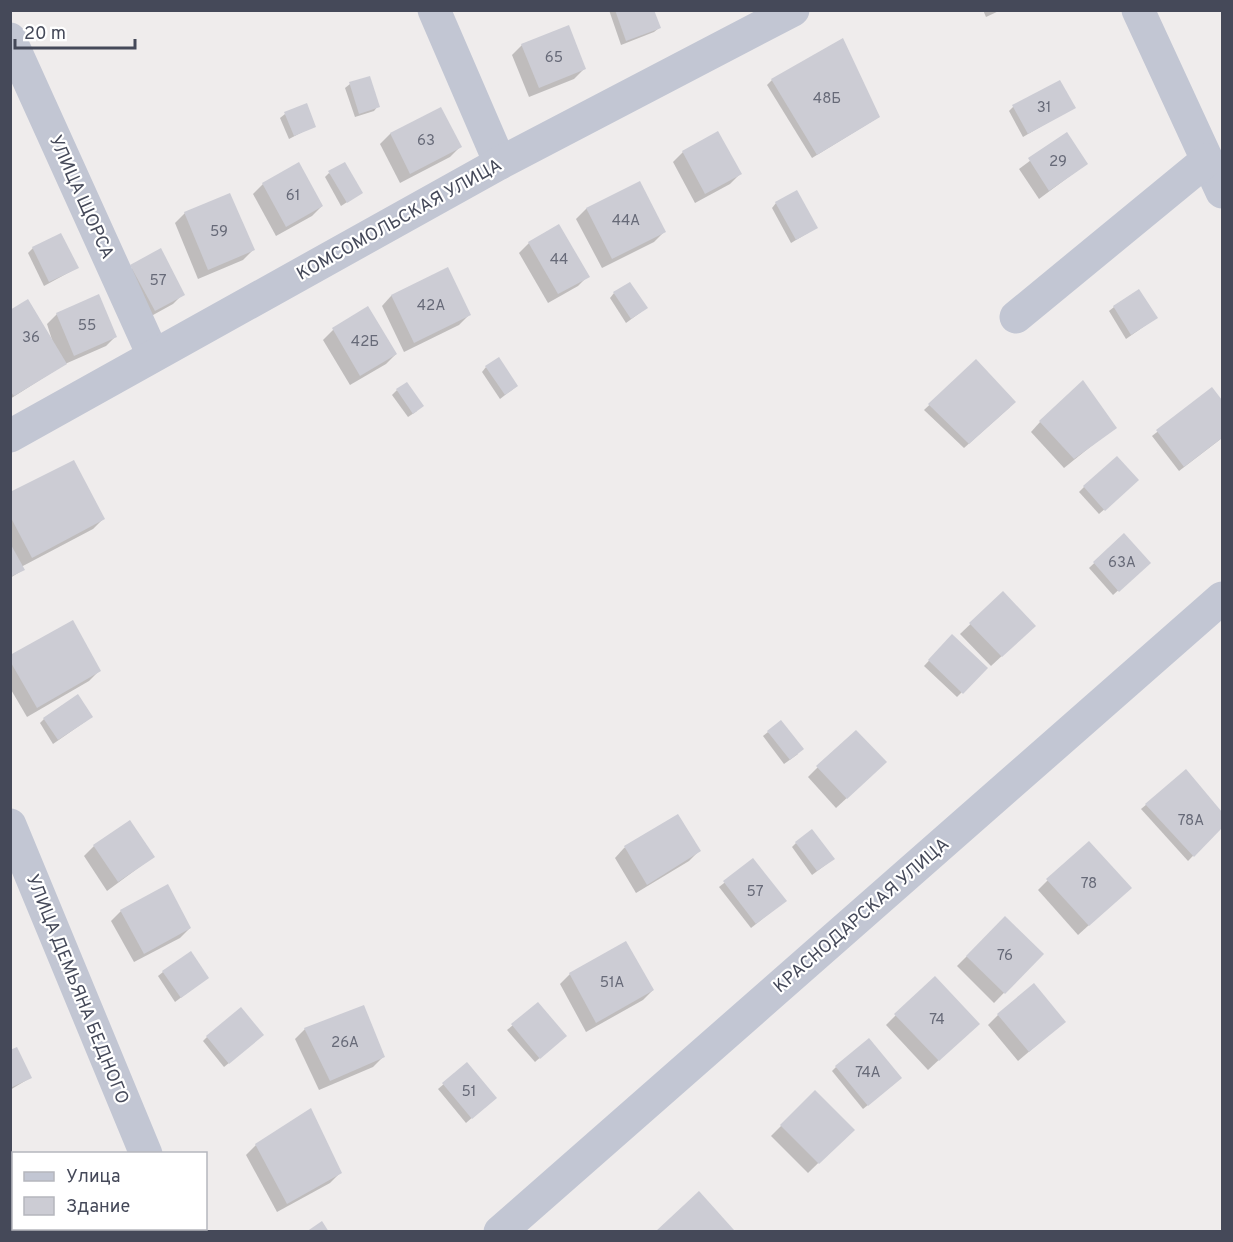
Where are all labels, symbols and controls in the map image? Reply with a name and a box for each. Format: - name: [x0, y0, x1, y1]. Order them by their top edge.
- scale bar: [15, 12, 135, 50]
- text: 20 m: [24, 23, 66, 46]
- house number: 65: [545, 49, 563, 68]
- house number: 48Б: [813, 90, 841, 109]
- house number: 31: [1037, 99, 1051, 118]
- street label: УЛИЦА ЩОРСА: [43, 132, 118, 263]
- house number: 63: [417, 132, 435, 151]
- house number: 29: [1049, 153, 1067, 172]
- street label: КОМСОМОЛЬСКАЯ УЛИЦА: [293, 154, 506, 286]
- house number: 61: [286, 187, 300, 206]
- house number: 44А: [612, 212, 640, 231]
- house number: 59: [210, 223, 228, 242]
- house number: 44: [550, 251, 568, 270]
- house number: 57: [150, 272, 167, 291]
- house number: 42А: [417, 297, 445, 316]
- house number: 55: [78, 317, 96, 336]
- house number: 36: [22, 329, 40, 348]
- house number: 42Б: [351, 333, 379, 352]
- house number: 63А: [1108, 554, 1136, 573]
- house number: 78А: [1178, 812, 1204, 831]
- street label: КРАСНОДАРСКАЯ УЛИЦА: [769, 833, 955, 999]
- street label: УЛИЦА ДЕМЬЯНА БЕДНОГО: [20, 871, 133, 1108]
- house number: 78: [1081, 875, 1097, 894]
- house number: 57: [747, 883, 764, 902]
- house number: 76: [997, 947, 1013, 966]
- house number: 51А: [600, 974, 624, 993]
- house number: 74: [929, 1011, 945, 1030]
- house number: 26А: [331, 1034, 359, 1053]
- house number: 74А: [855, 1064, 881, 1083]
- house number: 51: [462, 1083, 476, 1102]
- legend: [12, 1152, 207, 1230]
- text: Улица: [66, 1166, 120, 1189]
- text: Здание: [66, 1196, 130, 1219]

